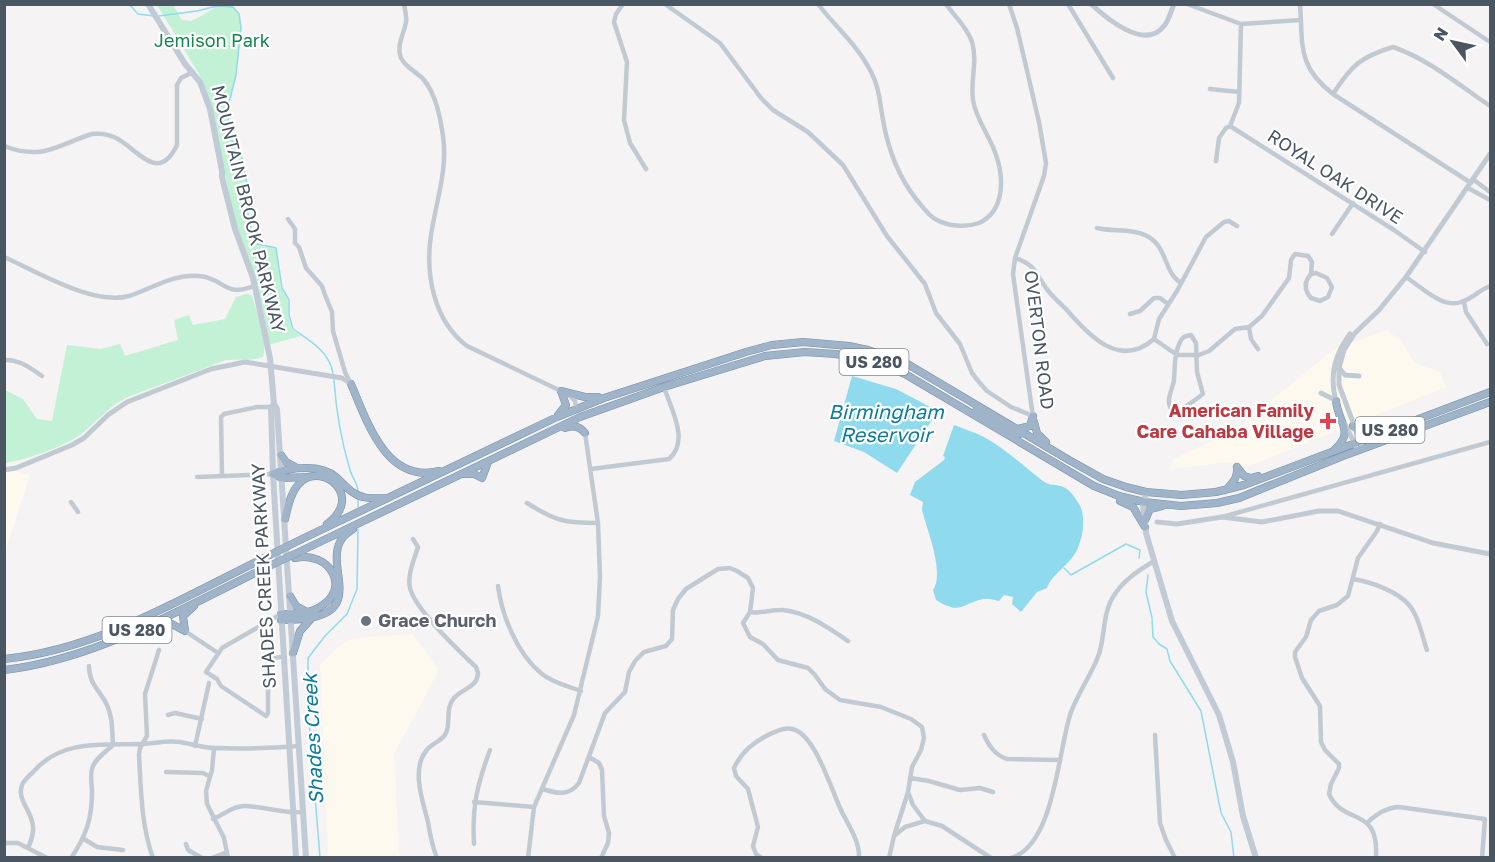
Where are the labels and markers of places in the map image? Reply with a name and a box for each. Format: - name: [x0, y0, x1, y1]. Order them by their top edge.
- place label: American Family Care Cahaba Village: [1136, 399, 1314, 442]
- marker: American Family Care Cahaba Village: [1319, 412, 1337, 430]
- place label: Grace Church: [378, 609, 496, 631]
- marker: Grace Church: [359, 614, 373, 628]

